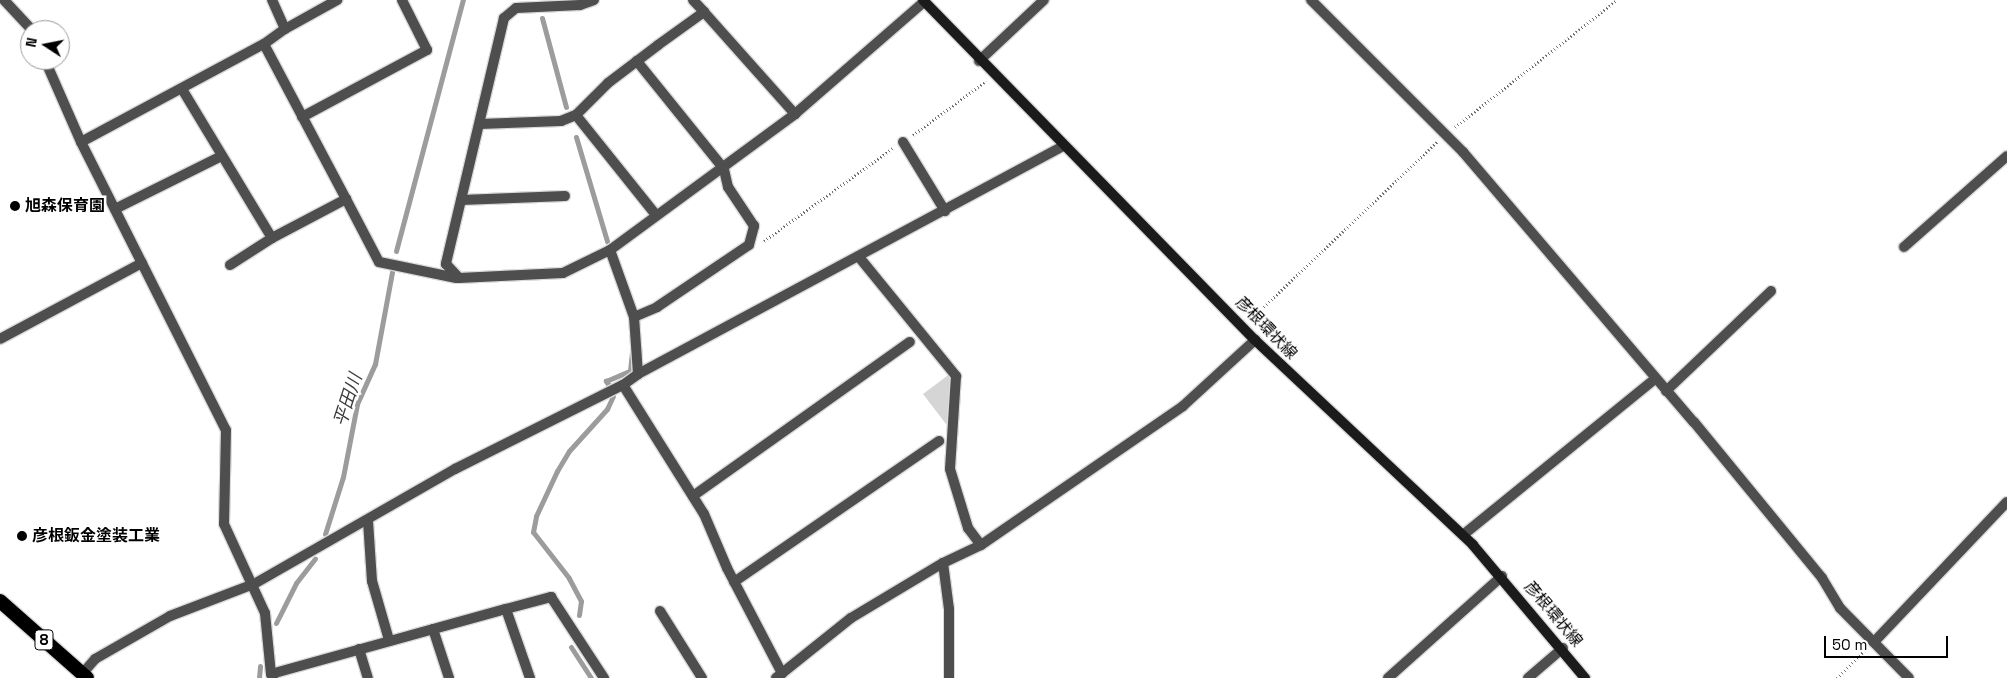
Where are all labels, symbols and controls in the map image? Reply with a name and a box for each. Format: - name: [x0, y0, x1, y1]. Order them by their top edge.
- north arrow: [20, 20, 70, 70]
- text: N: [22, 36, 41, 49]
- place label: 旭森保育園: [25, 196, 105, 216]
- marker: 旭森保育園: [9, 200, 21, 212]
- street label: 彦根環状線: [1231, 293, 1301, 363]
- water label: 平田川: [329, 371, 367, 429]
- place label: 彦根鈑金塗装工業: [32, 526, 160, 546]
- marker: 彦根鈑金塗装工業: [16, 530, 28, 542]
- street label: 彦根環状線: [1520, 577, 1586, 651]
- scale bar: [1827, 626, 1951, 658]
- road number: 8: [34, 628, 54, 652]
- text: 50 m: [1832, 635, 1867, 654]

